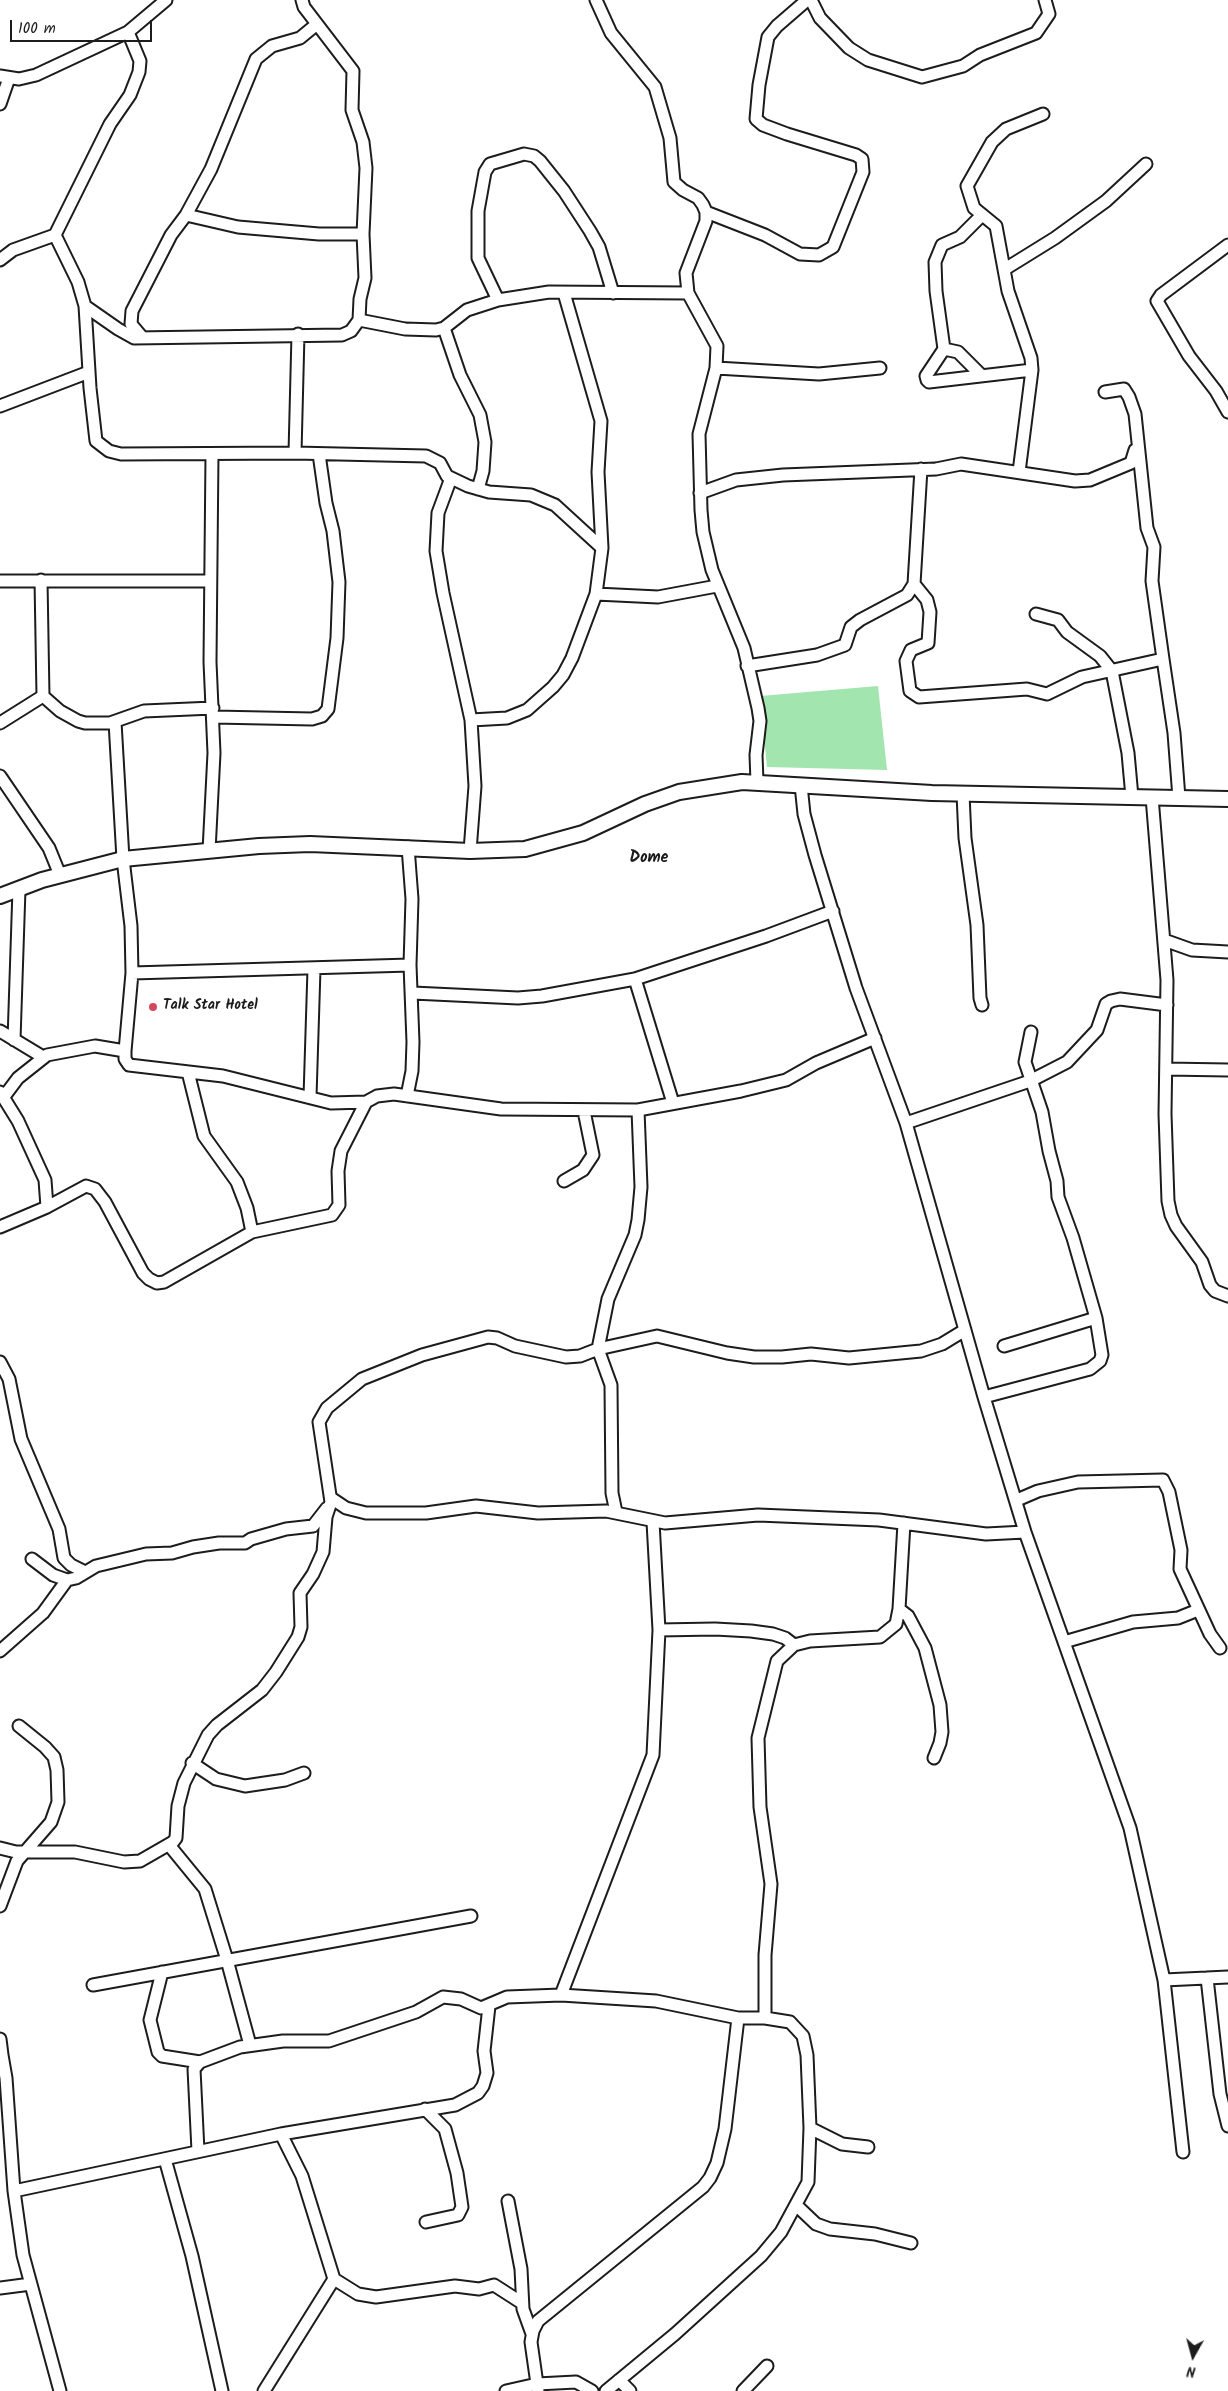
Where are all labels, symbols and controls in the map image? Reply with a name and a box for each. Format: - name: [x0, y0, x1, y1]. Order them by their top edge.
- scale bar: [12, 10, 155, 42]
- text: 100 m: [18, 17, 56, 41]
- district label: Dome: [630, 849, 668, 869]
- place label: Talk Star Hotel: [163, 999, 258, 1015]
- marker: Talk Star Hotel: [147, 1001, 159, 1013]
- north arrow: [1168, 2331, 1218, 2381]
- text: N: [1185, 2359, 1197, 2382]

